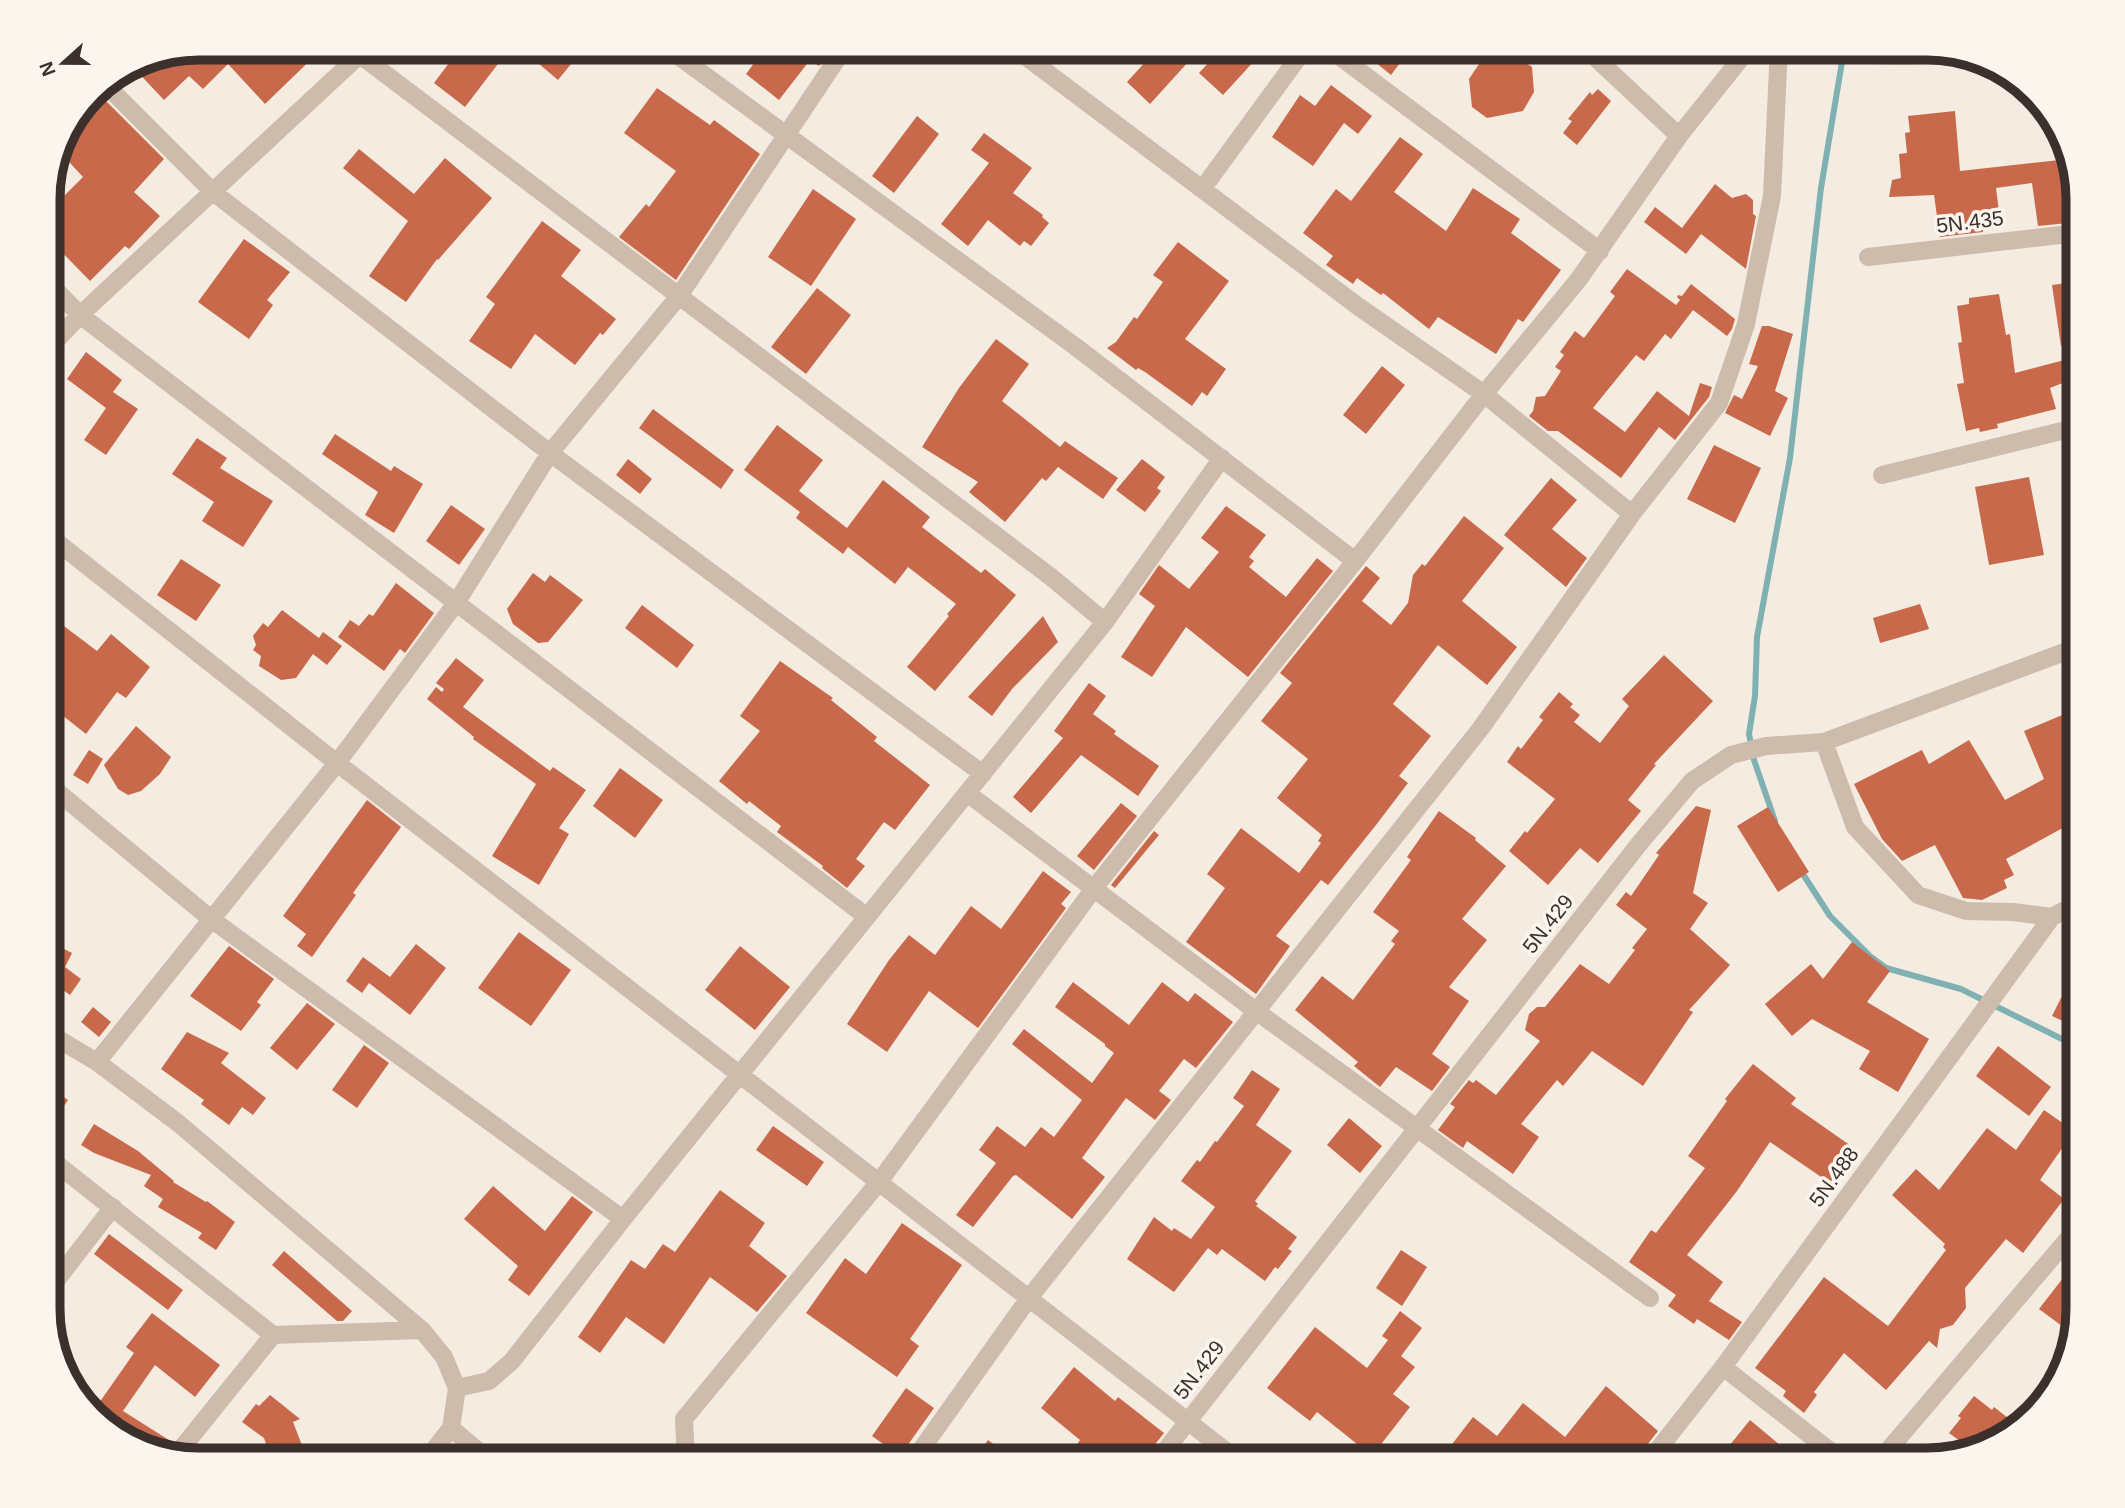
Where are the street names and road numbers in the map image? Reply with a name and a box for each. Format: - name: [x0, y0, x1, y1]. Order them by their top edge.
- street label: 5N.435: [1935, 206, 2005, 237]
- street label: 5N.429: [1518, 890, 1578, 957]
- street label: 5N.488: [1804, 1143, 1863, 1211]
- street label: 5N.429: [1169, 1336, 1229, 1403]

